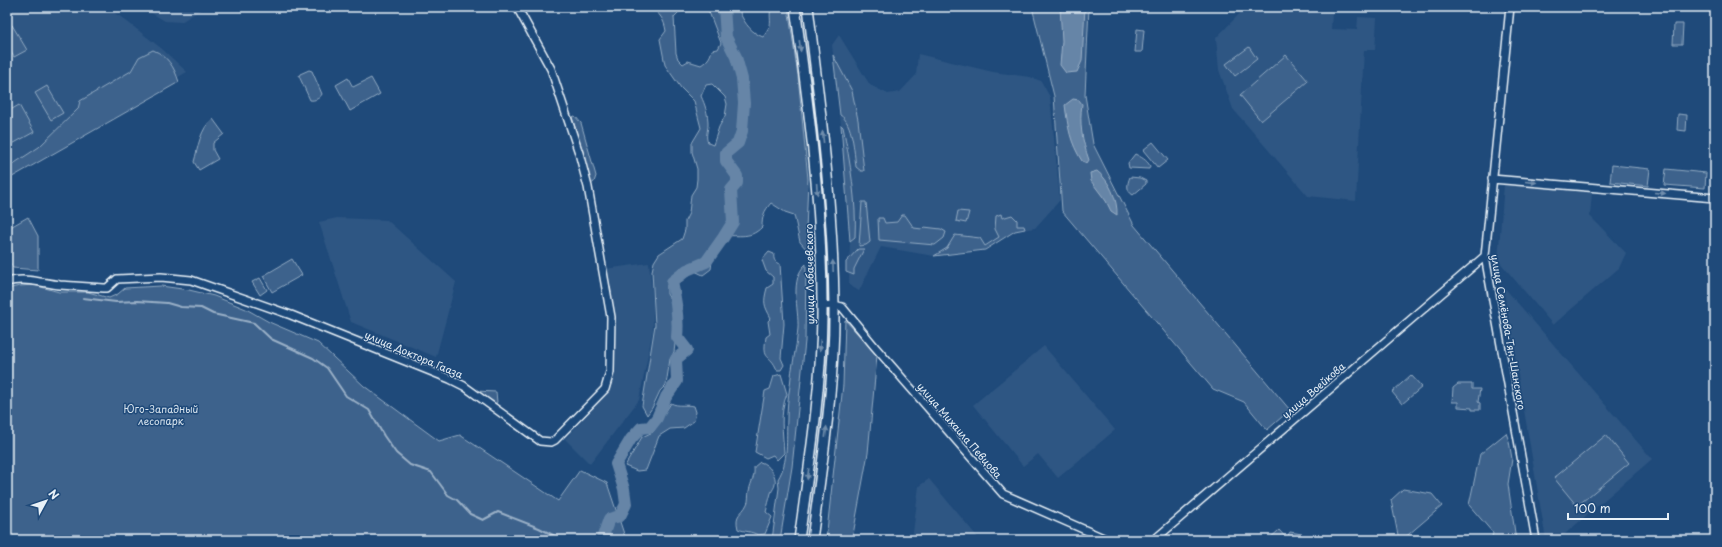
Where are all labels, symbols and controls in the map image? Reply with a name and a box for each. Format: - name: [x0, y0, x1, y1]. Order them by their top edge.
- one-way arrow: [797, 40, 803, 52]
- one-way arrow: [820, 131, 827, 143]
- one-way arrow: [1525, 179, 1537, 186]
- one-way arrow: [813, 183, 820, 195]
- one-way arrow: [1654, 190, 1666, 197]
- street label: улица Лобачевского: [801, 223, 817, 324]
- street label: улица Семёнова-Тян-Шанского: [1488, 253, 1530, 411]
- one-way arrow: [830, 259, 836, 272]
- street label: улица Доктора Гааза: [363, 327, 466, 382]
- one-way arrow: [817, 339, 824, 351]
- street label: улица Воейкова: [1278, 358, 1348, 422]
- street label: улица Михаила Певцова: [914, 379, 1006, 482]
- park label: Юго-Западный лесопарк: [124, 401, 199, 428]
- one-way arrow: [823, 426, 829, 438]
- one-way arrow: [805, 468, 811, 480]
- north arrow: [26, 481, 66, 521]
- text: N: [45, 485, 64, 503]
- scale bar: [1568, 495, 1668, 521]
- text: 100 m: [1574, 499, 1611, 517]

